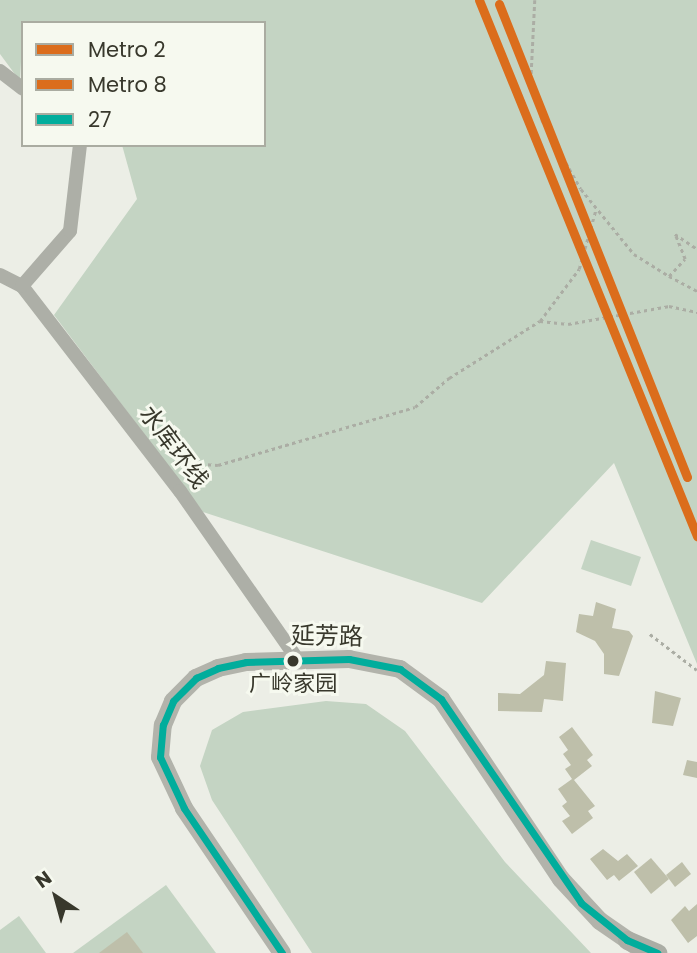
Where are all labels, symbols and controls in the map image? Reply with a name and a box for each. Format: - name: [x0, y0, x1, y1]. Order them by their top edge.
- legend: [21, 21, 266, 147]
- text: Metro 2: [88, 35, 166, 64]
- text: Metro 8: [88, 70, 167, 99]
- text: 27: [88, 105, 112, 134]
- street label: 水库环线: [134, 400, 214, 494]
- street label: 延芳路: [291, 621, 363, 651]
- marker: 广岭家园: [286, 654, 300, 668]
- place label: 广岭家园: [249, 671, 337, 697]
- north arrow: [21, 862, 91, 932]
- text: N: [30, 864, 57, 895]

